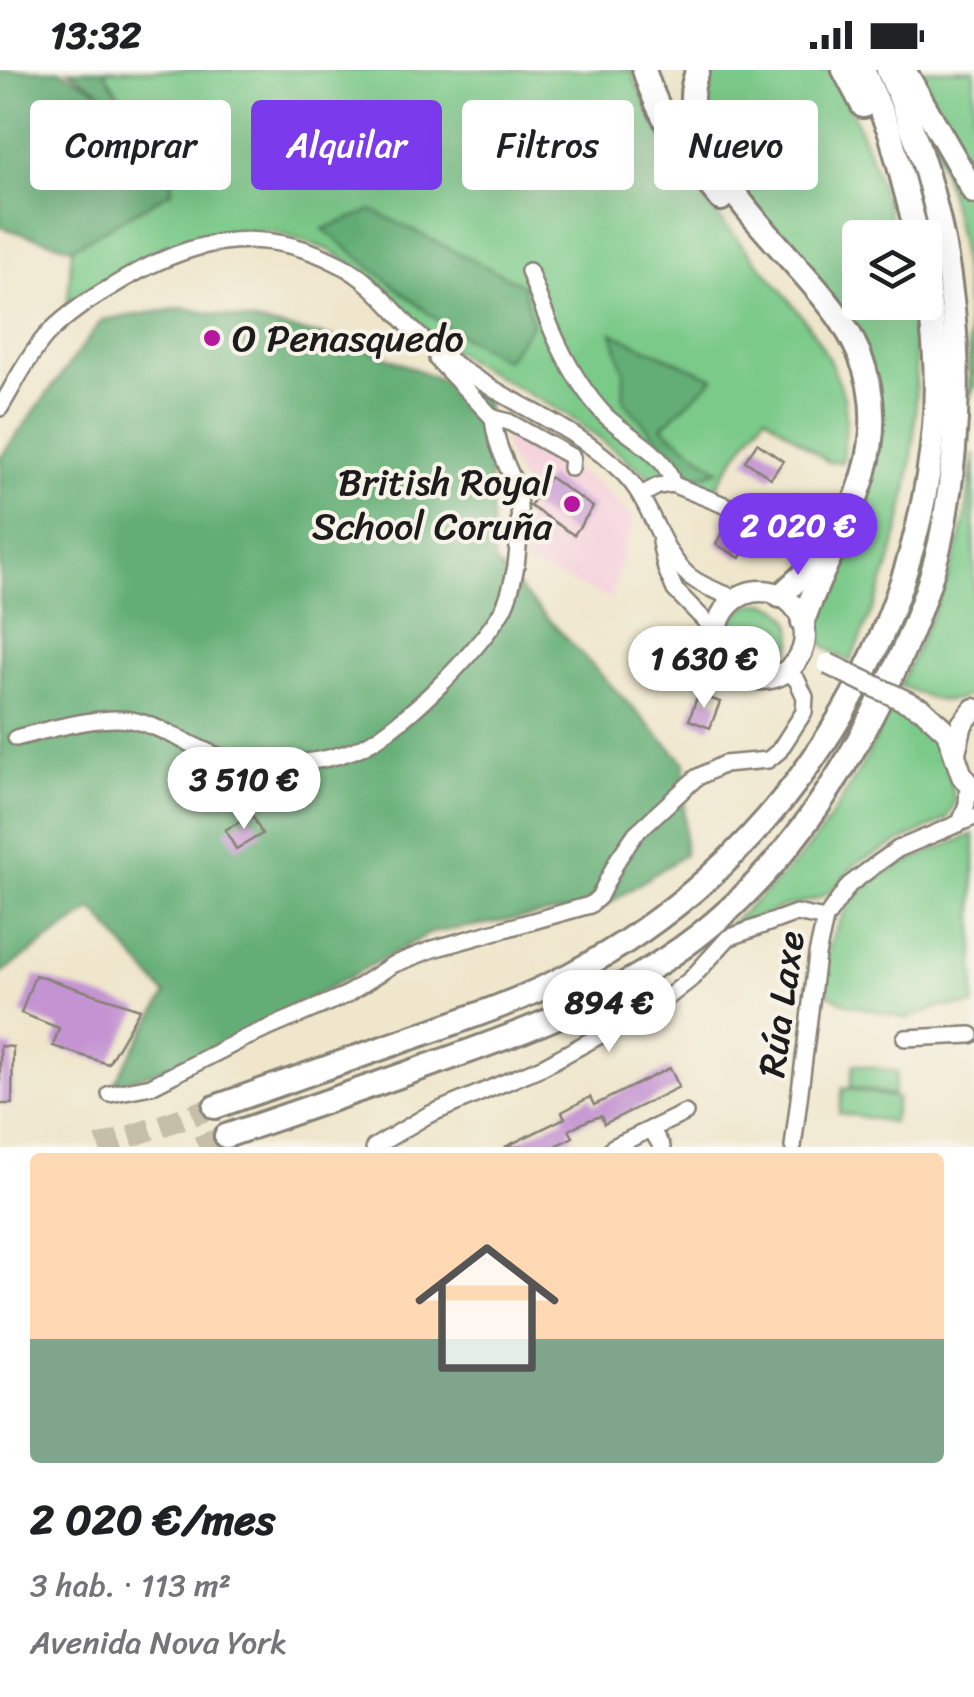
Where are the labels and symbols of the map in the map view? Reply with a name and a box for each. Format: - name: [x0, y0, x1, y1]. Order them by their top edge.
- place label: O Penasquedo: [232, 305, 464, 372]
- marker: O Penasquedo: [201, 327, 223, 349]
- place label: British Royal School Coruña: [312, 449, 553, 560]
- marker: British Royal School Coruña: [561, 493, 583, 515]
- pin: 2 020 €: [706, 493, 890, 578]
- pin: 1 630 €: [612, 626, 796, 711]
- pin: 3 510 €: [152, 747, 336, 832]
- street label: Rúa Laxe: [738, 927, 825, 1081]
- pin: 894 €: [539, 970, 679, 1055]

